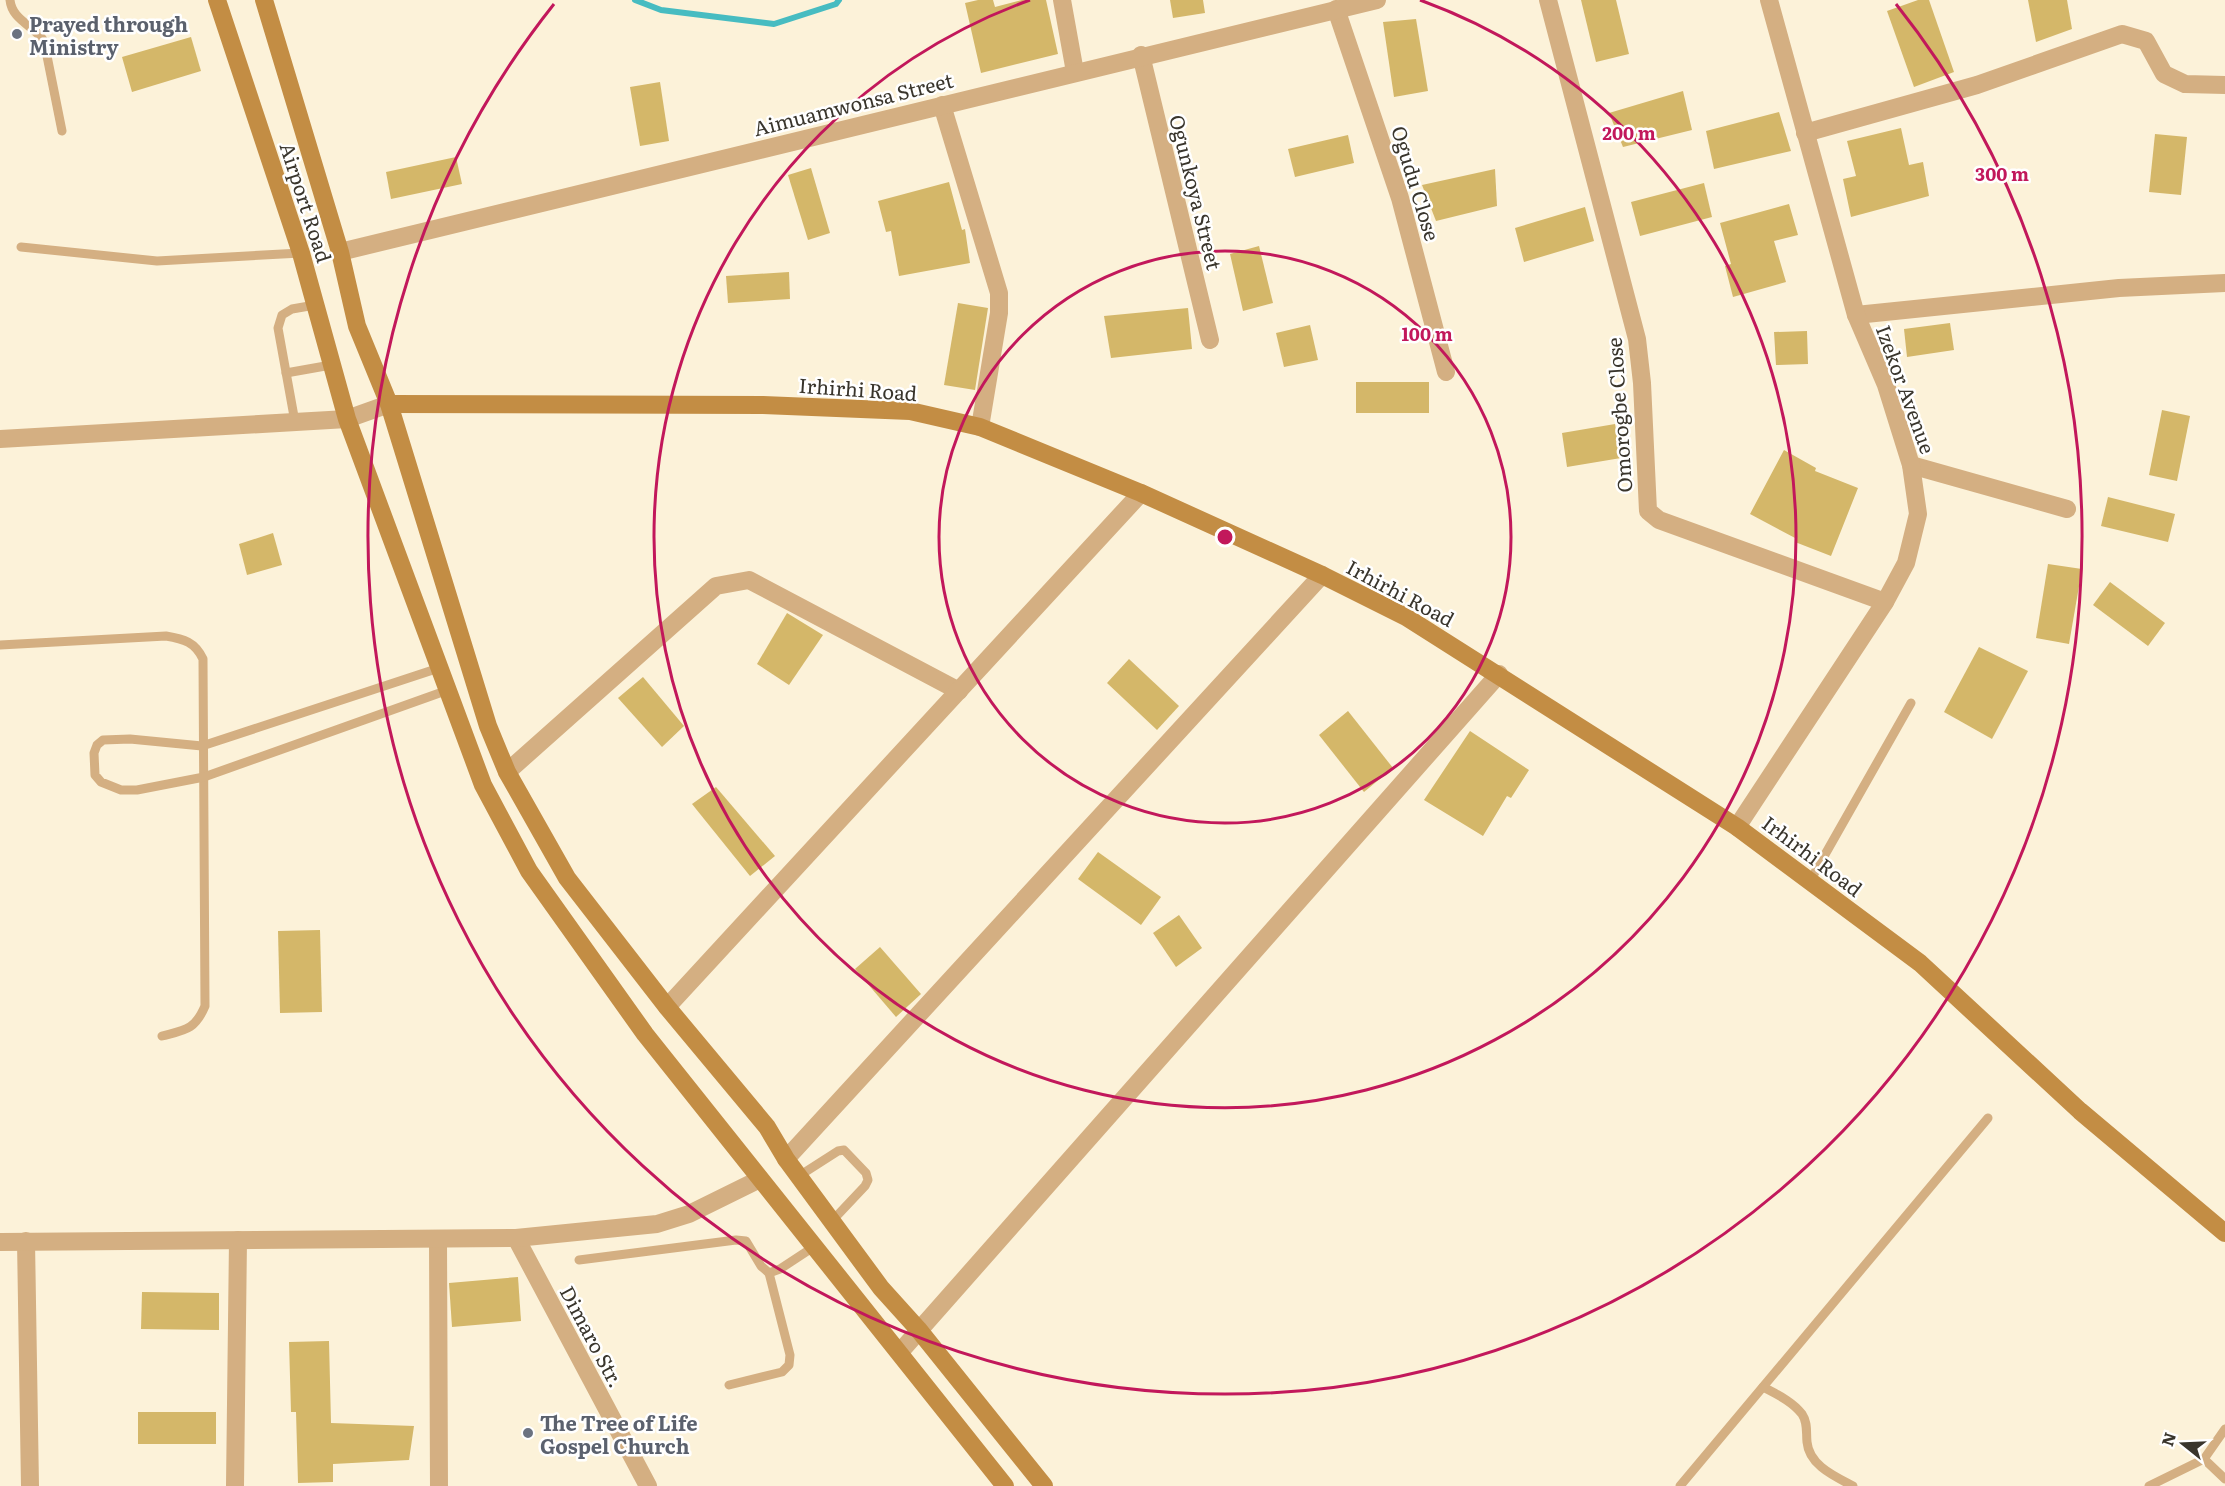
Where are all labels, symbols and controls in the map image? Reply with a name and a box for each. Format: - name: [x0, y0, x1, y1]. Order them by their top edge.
- place label: Prayed through Ministry: [29, 8, 188, 61]
- marker: Prayed through Ministry: [10, 27, 24, 41]
- street label: Aimuamwonsa Street: [750, 64, 956, 142]
- street label: Ogunkoya Street: [1163, 111, 1231, 273]
- text: 200 m: [1602, 119, 1656, 146]
- street label: Ogudu Close: [1385, 122, 1449, 244]
- street label: Airport Road: [273, 138, 341, 266]
- text: 300 m: [1975, 160, 2029, 187]
- text: 100 m: [1401, 320, 1453, 347]
- street label: Izekor Avenue: [1870, 320, 1944, 458]
- street label: Omorogbe Close: [1598, 336, 1638, 494]
- street label: Irhirhi Road: [798, 369, 918, 407]
- centre of rings: [1215, 527, 1235, 547]
- street label: Irhirhi Road: [1342, 551, 1460, 633]
- street label: Irhirhi Road: [1757, 807, 1869, 903]
- street label: Dimaro Str.: [554, 1280, 632, 1392]
- place label: The Tree of Life Gospel Church: [540, 1407, 698, 1460]
- north arrow: [2153, 1414, 2213, 1474]
- marker: The Tree of Life Gospel Church: [521, 1426, 535, 1440]
- text: N: [2154, 1429, 2181, 1449]

